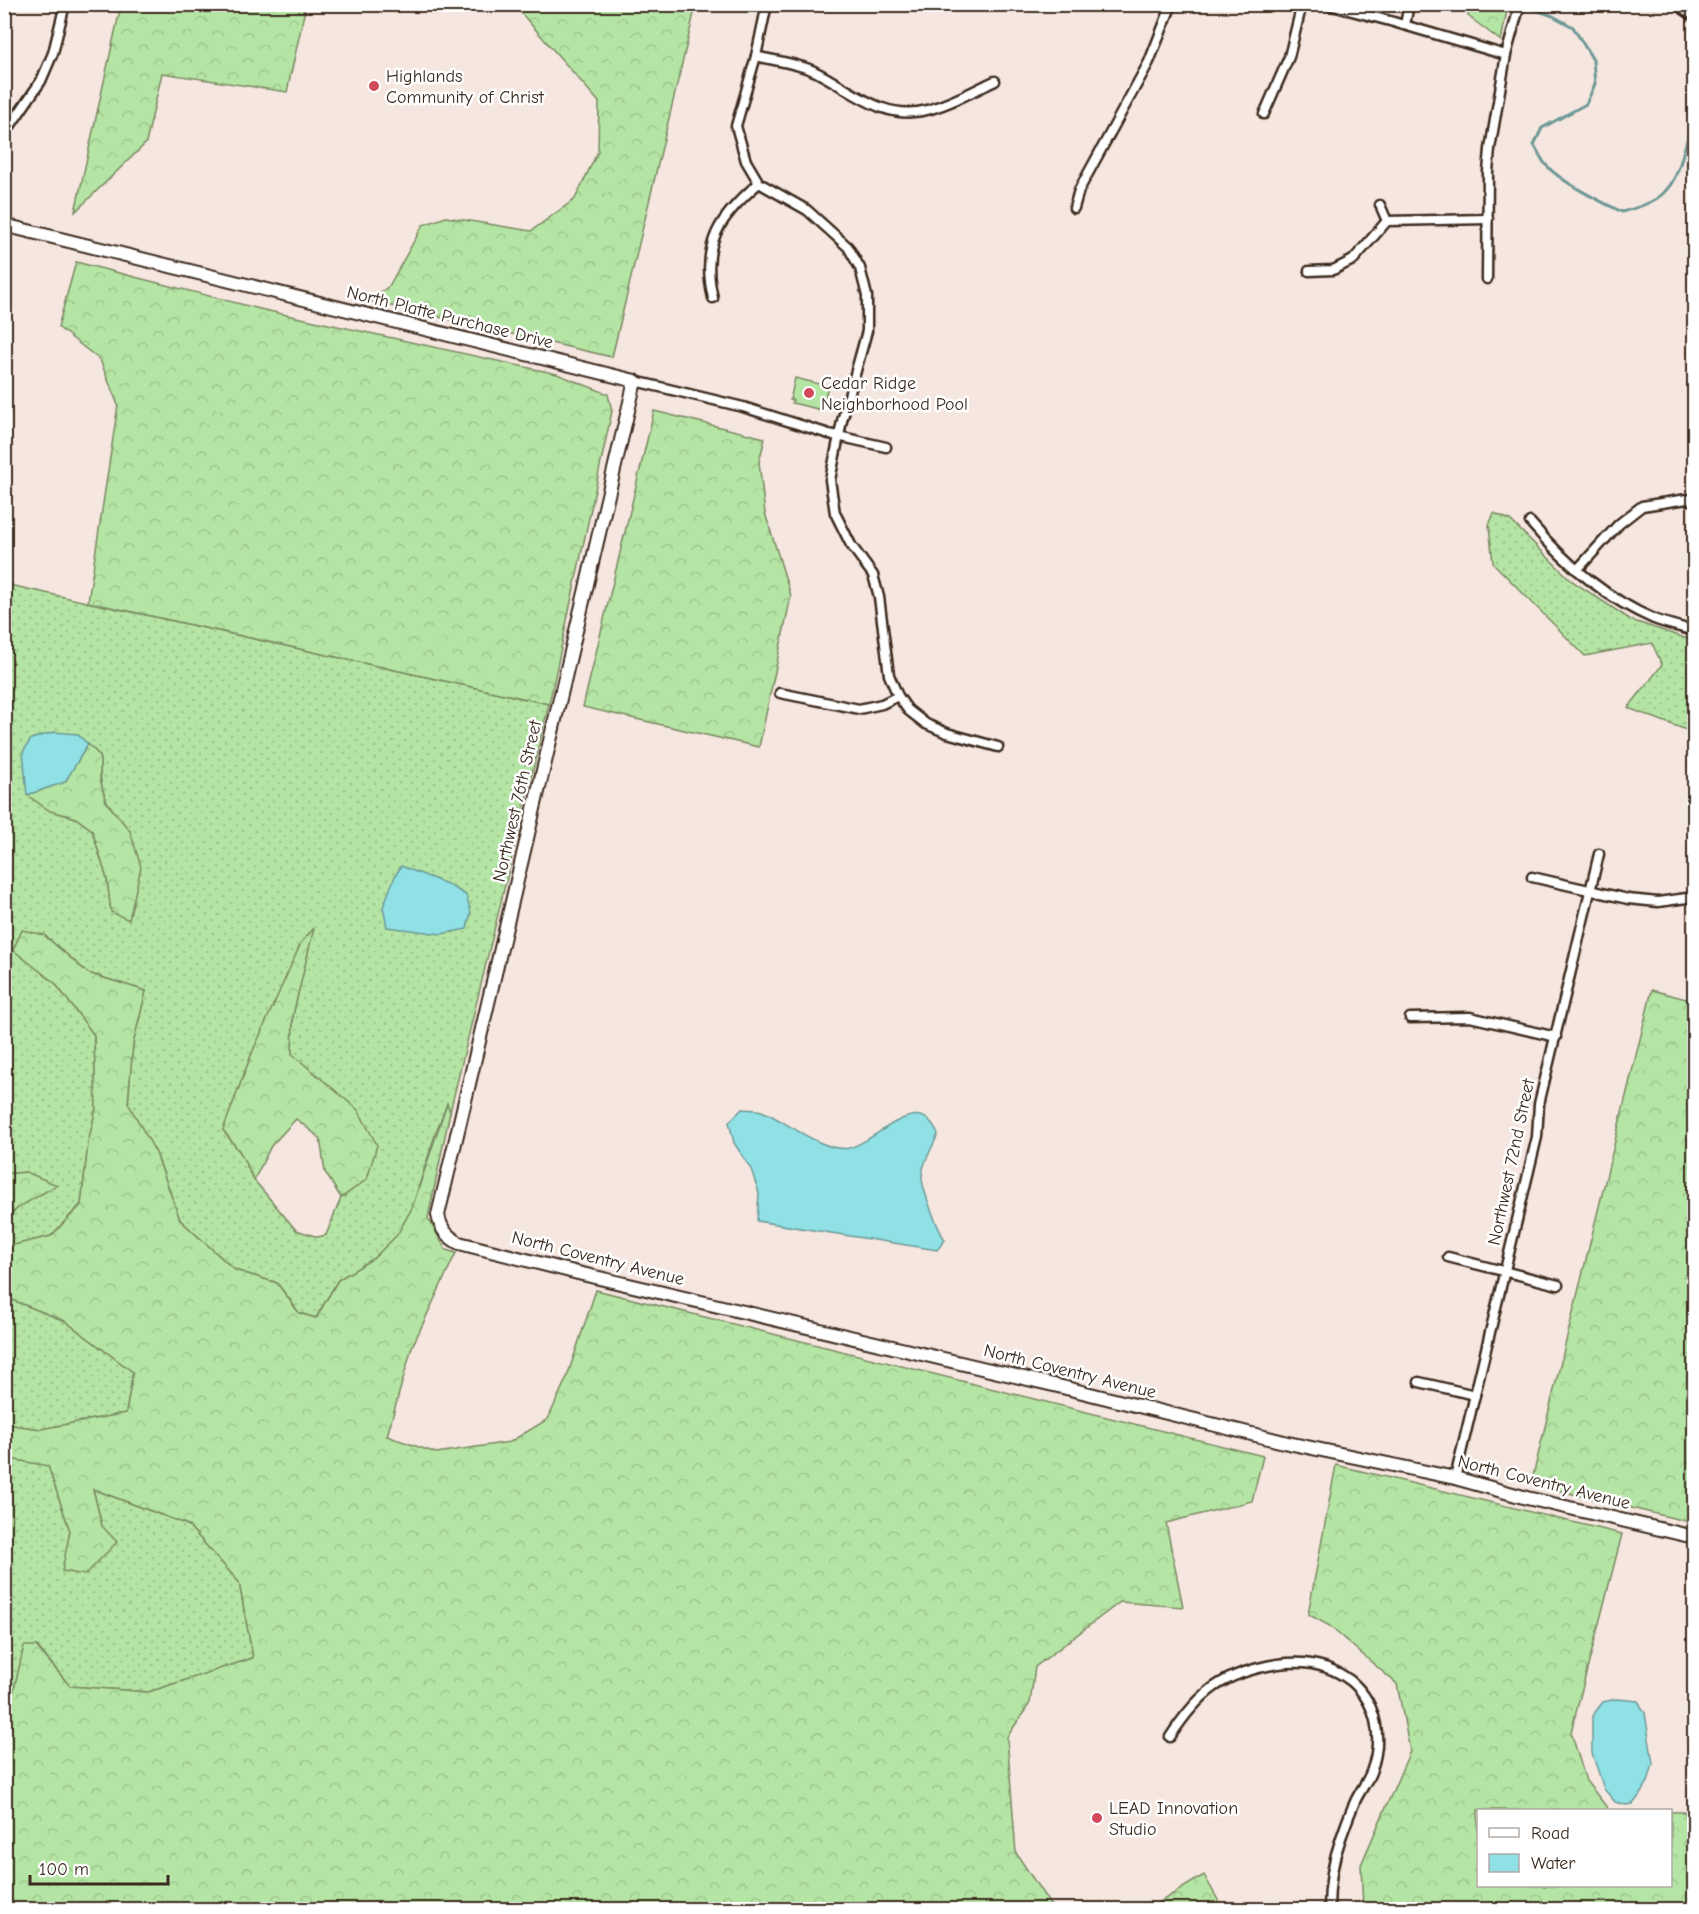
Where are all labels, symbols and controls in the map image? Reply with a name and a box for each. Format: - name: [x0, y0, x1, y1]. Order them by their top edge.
- place label: Highlands Community of Christ: [386, 66, 545, 108]
- marker: Highlands Community of Christ: [367, 79, 381, 93]
- street label: North Platte Purchase Drive: [344, 282, 555, 353]
- place label: Cedar Ridge Neighborhood Pool: [821, 373, 968, 415]
- marker: Cedar Ridge Neighborhood Pool: [802, 386, 816, 400]
- street label: Northwest 76th Street: [489, 717, 547, 884]
- street label: Northwest 72nd Street: [1484, 1076, 1540, 1247]
- street label: North Coventry Avenue: [509, 1227, 686, 1290]
- street label: North Coventry Avenue: [981, 1340, 1158, 1403]
- street label: North Coventry Avenue: [1455, 1451, 1632, 1514]
- place label: LEAD Innovation Studio: [1109, 1798, 1238, 1840]
- legend: [1477, 1809, 1672, 1887]
- marker: LEAD Innovation Studio: [1090, 1811, 1104, 1825]
- text: Road: [1531, 1823, 1570, 1844]
- scale bar: [30, 1848, 168, 1886]
- text: Water: [1531, 1853, 1576, 1874]
- text: 100 m: [39, 1859, 89, 1880]

